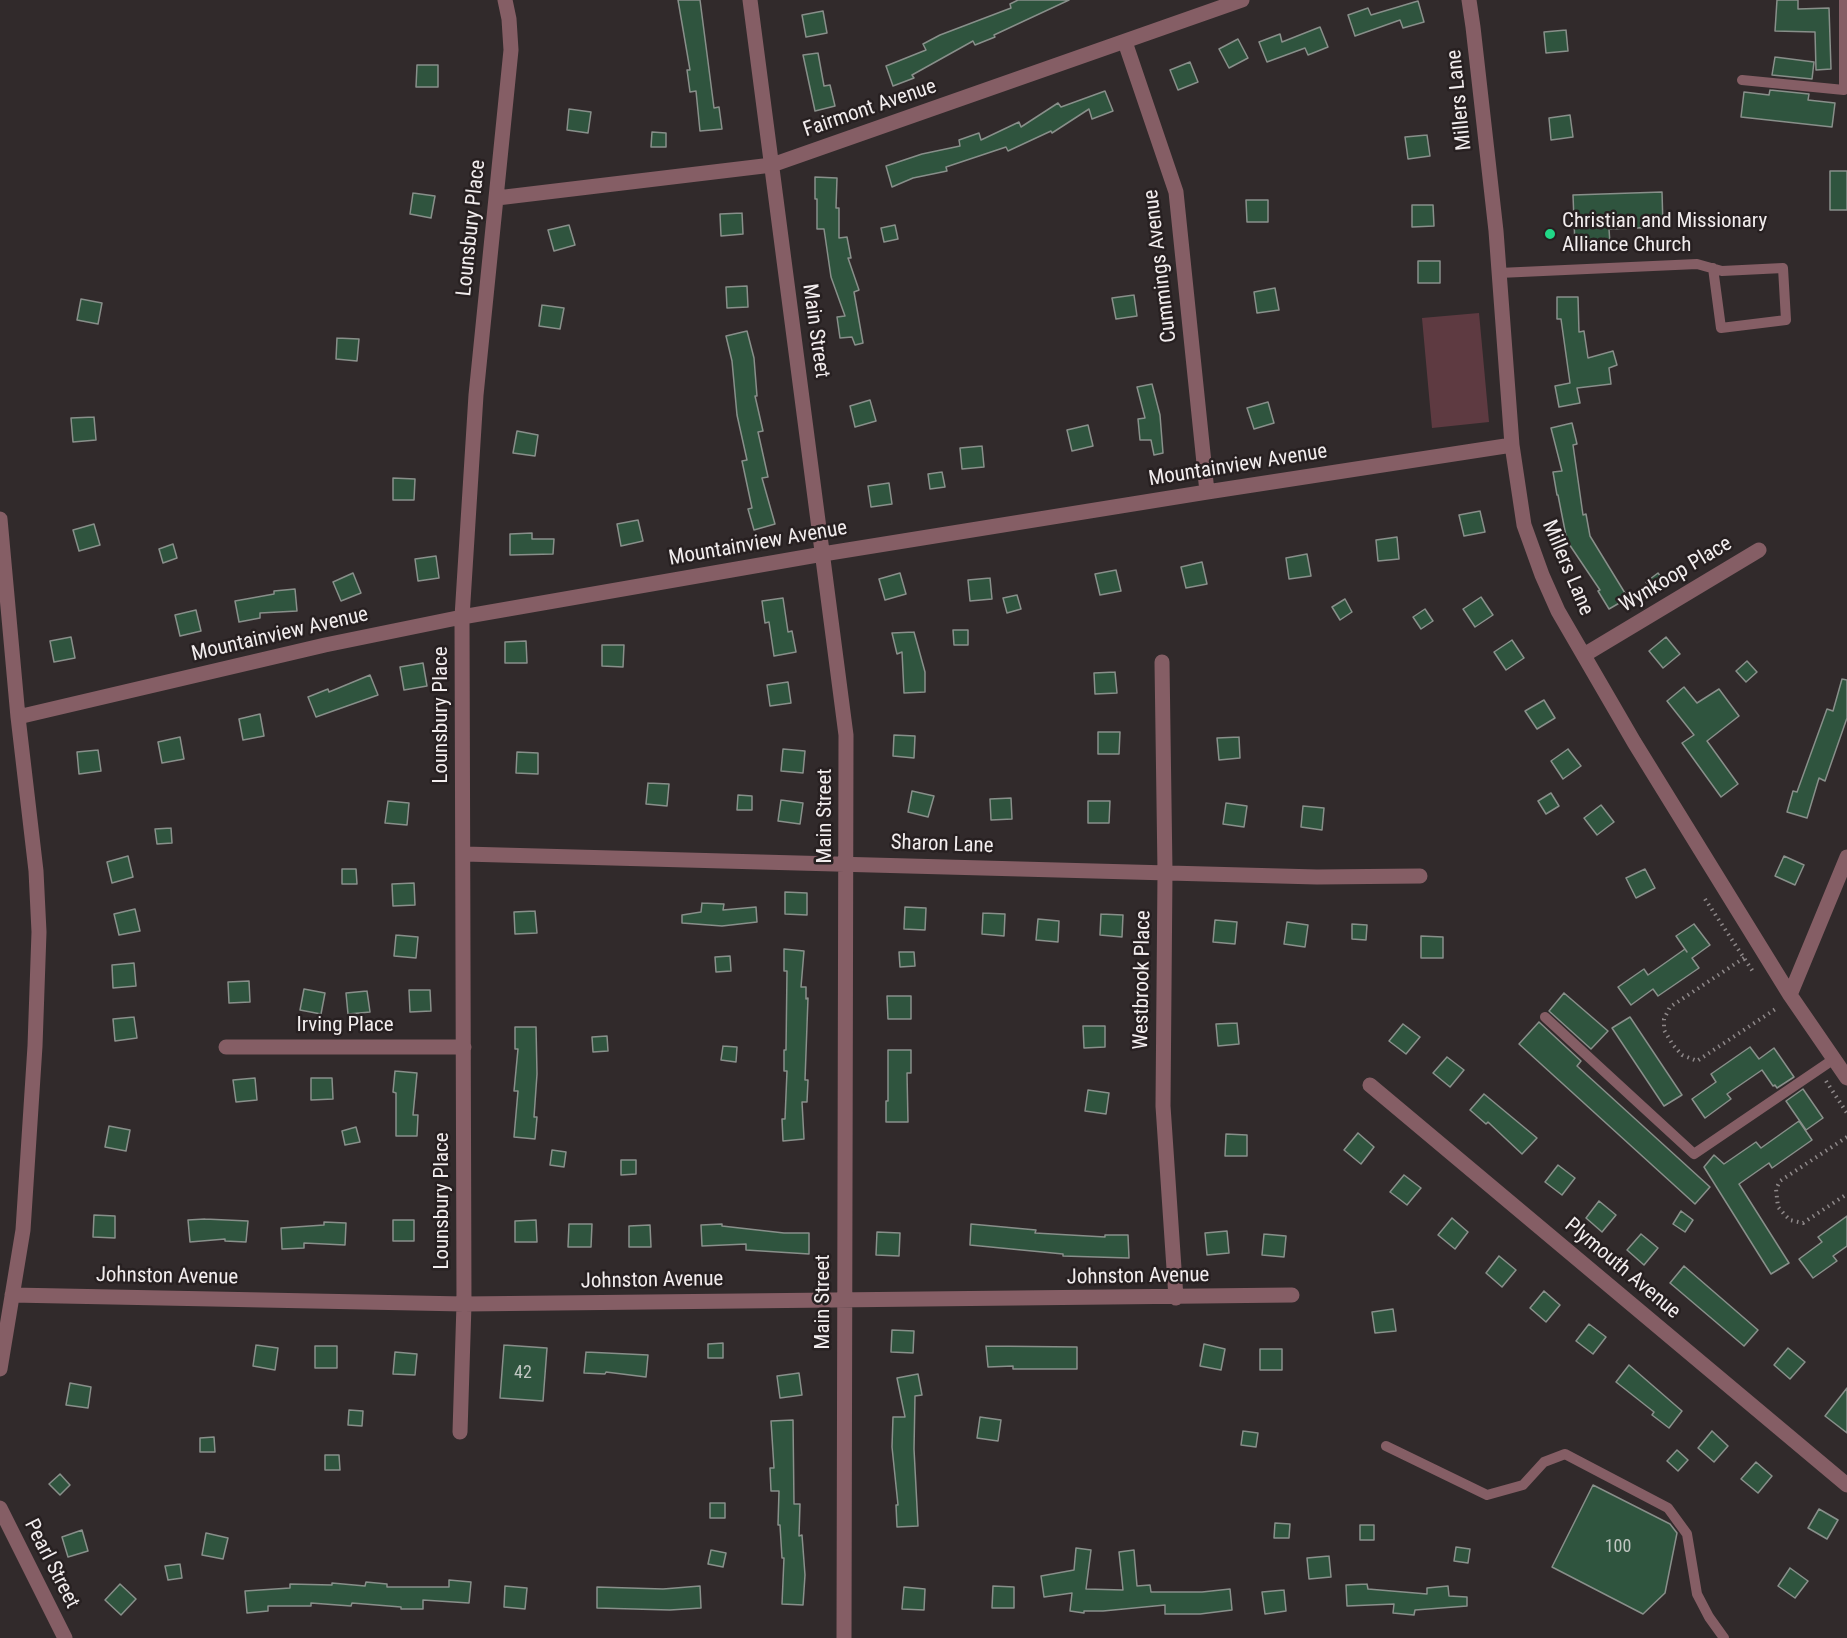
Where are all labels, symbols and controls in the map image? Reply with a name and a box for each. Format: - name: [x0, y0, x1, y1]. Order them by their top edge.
- street label: Millers Lane: [1442, 48, 1478, 152]
- street label: Fairmont Avenue: [800, 74, 940, 144]
- street label: Lounsbury Place: [452, 158, 492, 298]
- street label: Cummings Avenue: [1139, 188, 1183, 344]
- place label: Christian and Missionary Alliance Church: [1562, 209, 1767, 259]
- marker: Christian and Missionary Alliance Church: [1543, 227, 1557, 241]
- street label: Main Street: [796, 282, 834, 380]
- street label: Mountainview Avenue: [1147, 439, 1329, 493]
- street label: Mountainview Avenue: [667, 516, 849, 572]
- street label: Millers Lane: [1536, 517, 1598, 619]
- street label: Wynkoop Place: [1615, 532, 1737, 618]
- street label: Mountainview Avenue: [189, 602, 371, 668]
- street label: Lounsbury Place: [429, 646, 455, 784]
- street label: Main Street: [813, 769, 839, 863]
- street label: Sharon Lane: [890, 831, 994, 859]
- street label: Westbrook Place: [1129, 910, 1157, 1050]
- street label: Irving Place: [296, 1013, 394, 1039]
- street label: Lounsbury Place: [430, 1132, 456, 1270]
- street label: Plymouth Avenue: [1559, 1213, 1685, 1325]
- street label: Main Street: [811, 1255, 837, 1349]
- street label: Johnston Avenue: [96, 1263, 238, 1291]
- street label: Johnston Avenue: [1067, 1263, 1209, 1291]
- street label: Johnston Avenue: [581, 1267, 723, 1295]
- house number: 42: [514, 1362, 532, 1384]
- street label: Pearl Street: [18, 1515, 84, 1613]
- house number: 100: [1605, 1536, 1631, 1558]

